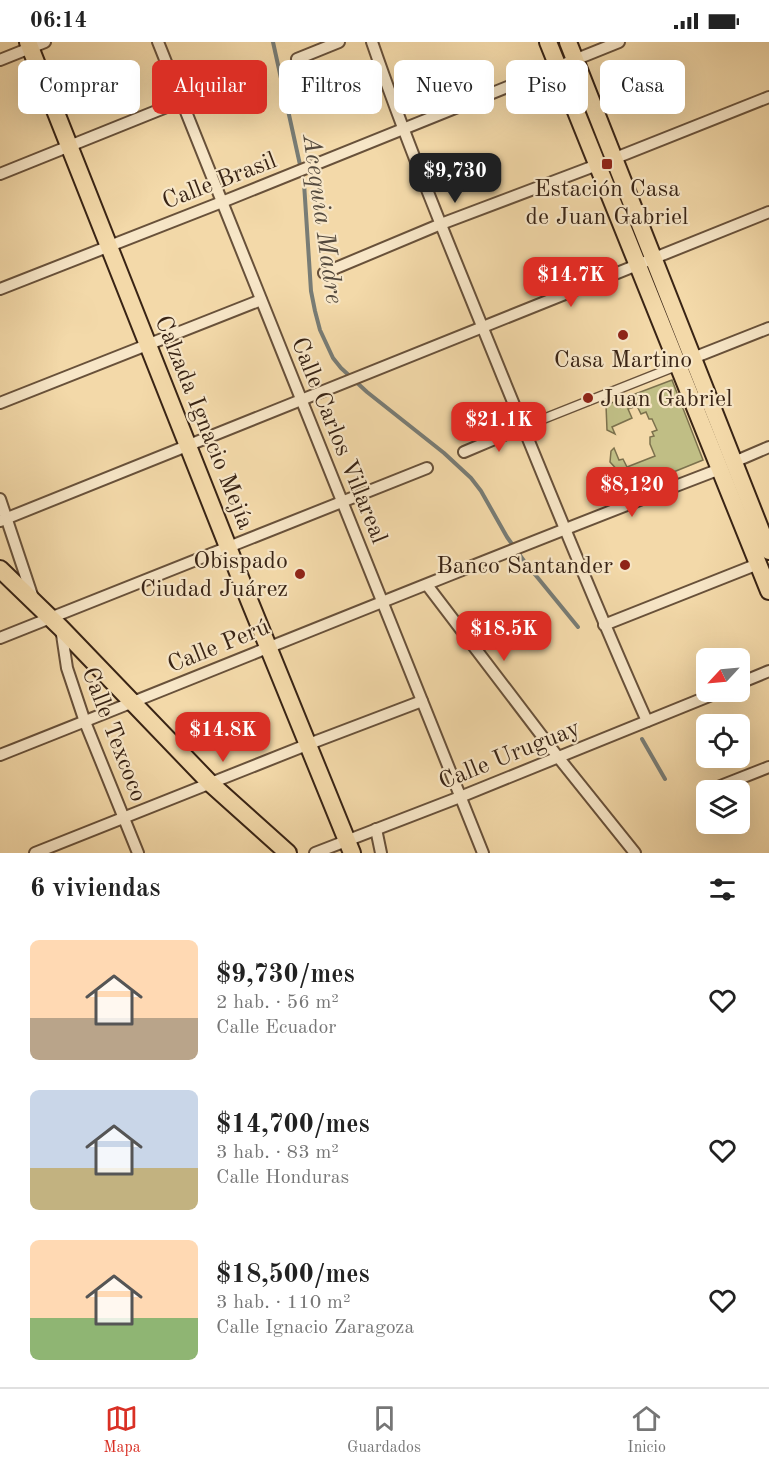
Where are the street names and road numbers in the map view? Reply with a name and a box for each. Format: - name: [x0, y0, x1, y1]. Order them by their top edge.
- street label: Calle Brasil: [159, 149, 280, 215]
- street label: Calzada Ignacio Mejía: [149, 313, 257, 533]
- street label: Calle Carlos Villareal: [286, 334, 390, 547]
- street label: Calle Perú: [164, 616, 273, 678]
- street label: Calle Texcoco: [77, 664, 150, 805]
- street label: Calle Uruguay: [436, 717, 584, 795]

